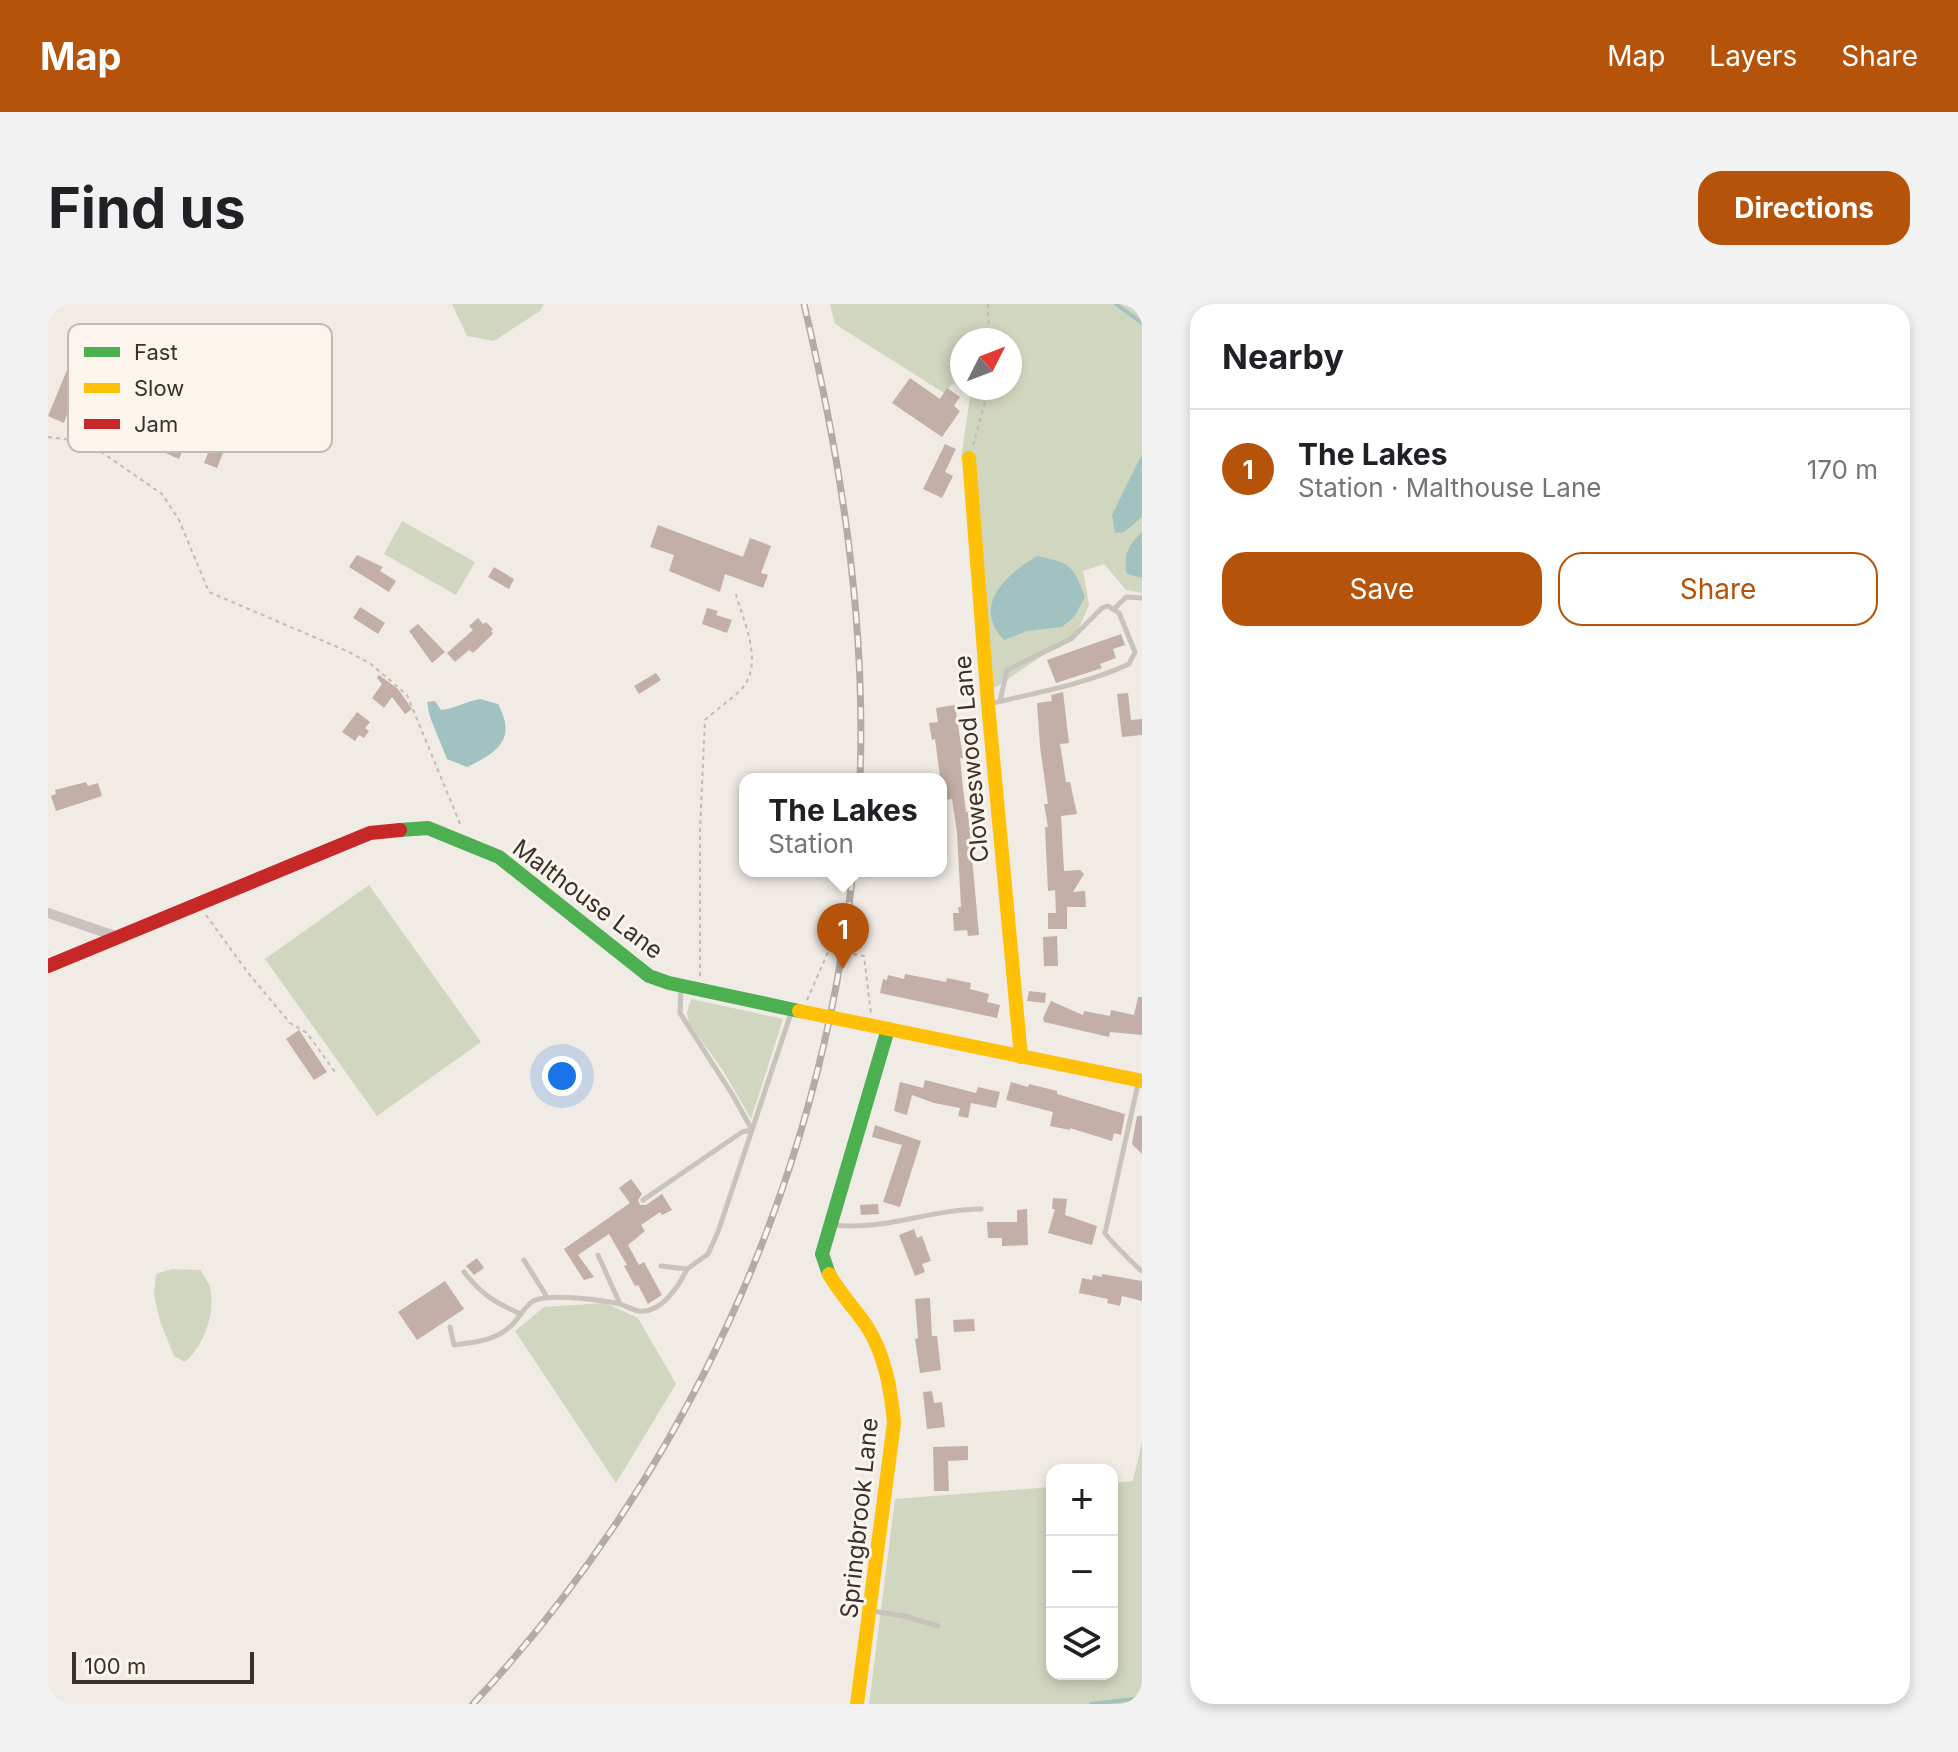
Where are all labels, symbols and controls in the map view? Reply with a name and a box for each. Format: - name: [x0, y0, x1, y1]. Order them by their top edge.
- text: Map: [40, 33, 121, 79]
- text: Map: [1607, 39, 1665, 73]
- text: Layers: [1709, 39, 1797, 73]
- text: Share: [1841, 39, 1918, 73]
- button: Directions: [1698, 171, 1910, 245]
- text: Find us: [48, 174, 246, 242]
- legend: [68, 324, 332, 452]
- north arrow: [950, 328, 1022, 400]
- text: Nearby: [1222, 336, 1344, 377]
- text: Fast: [134, 339, 178, 365]
- text: Slow: [134, 375, 184, 401]
- text: Jam: [134, 411, 178, 437]
- text: The Lakes: [1298, 436, 1447, 472]
- text: 1: [1242, 454, 1254, 485]
- text: 170 m: [1807, 454, 1878, 485]
- text: Station · Malthouse Lane: [1298, 472, 1601, 503]
- button: Save: [1222, 552, 1542, 626]
- button: Share: [1558, 552, 1878, 626]
- street label: Cloweswood Lane: [947, 654, 995, 864]
- popup: [739, 773, 947, 877]
- text: The Lakes: [768, 792, 918, 828]
- text: Station: [768, 828, 854, 859]
- street label: Malthouse Lane: [507, 833, 669, 965]
- pin: 1: [817, 903, 869, 969]
- your location: [542, 1056, 582, 1096]
- street label: Springbrook Lane: [834, 1416, 884, 1620]
- map controls: [1046, 1464, 1118, 1680]
- button: +: [1046, 1464, 1118, 1536]
- button: −: [1046, 1536, 1118, 1608]
- button: layers: [1046, 1608, 1118, 1680]
- scale bar: [72, 1648, 254, 1684]
- text: 100 m: [84, 1653, 146, 1679]

